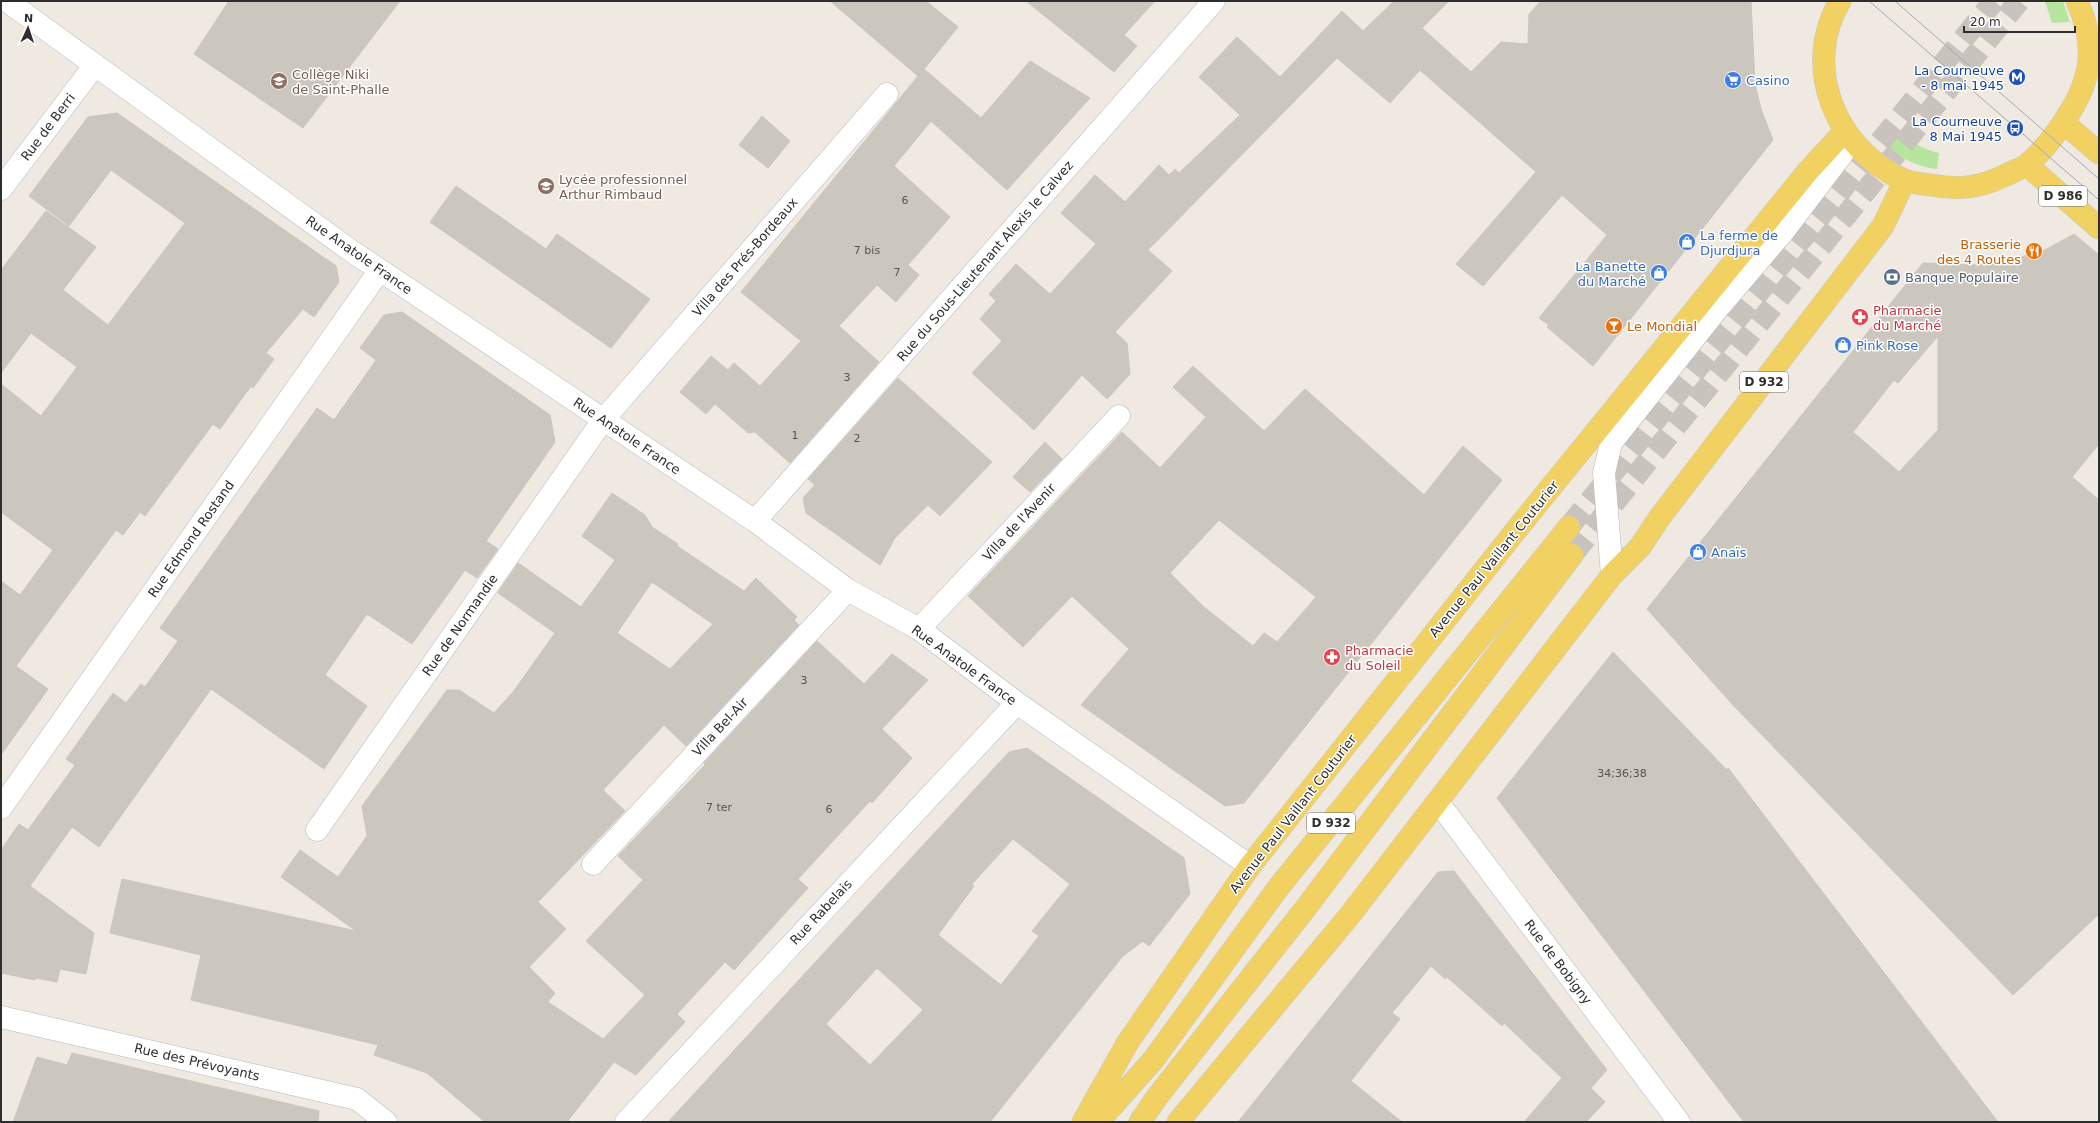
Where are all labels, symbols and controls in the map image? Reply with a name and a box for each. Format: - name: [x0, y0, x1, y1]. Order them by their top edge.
- north arrow: [8, 8, 48, 48]
- scale bar: [1964, 8, 2075, 34]
- text: N: [24, 12, 33, 25]
- text: 20 m: [1970, 15, 2001, 29]
- place label: La Courneuve - 8 mai 1945: [1914, 63, 2004, 93]
- place label: Collège Niki de Saint-Phalle: [292, 67, 390, 97]
- metro station icon: La Courneuve - 8 mai 1945: [2007, 67, 2027, 87]
- supermarket icon: Casino: [1723, 70, 1743, 90]
- school or university icon: Collège Niki de Saint-Phalle: [269, 71, 289, 91]
- place label: Casino: [1746, 73, 1790, 88]
- street label: Rue de Berri: [18, 90, 78, 164]
- place label: La Courneuve 8 Mai 1945: [1912, 114, 2002, 144]
- bus stop icon: La Courneuve 8 Mai 1945: [2005, 118, 2025, 138]
- street label: Rue du Sous-Lieutenant Alexis le Calvez: [894, 158, 1076, 364]
- place label: Lycée professionnel Arthur Rimbaud: [559, 172, 687, 202]
- school or university icon: Lycée professionnel Arthur Rimbaud: [536, 176, 556, 196]
- road number: D 986: [2039, 186, 2087, 206]
- street label: Villa des Prés-Bordeaux: [689, 194, 801, 319]
- house number: 6: [902, 194, 909, 207]
- street label: Rue Anatole France: [303, 213, 415, 297]
- place label: La ferme de Djurdjura: [1700, 228, 1778, 258]
- shop icon: La ferme de Djurdjura: [1677, 232, 1697, 252]
- place label: Brasserie des 4 Routes: [1937, 237, 2021, 267]
- restaurant icon: Brasserie des 4 Routes: [2024, 241, 2044, 261]
- house number: 7 bis: [854, 244, 880, 257]
- place label: La Banette du Marché: [1575, 259, 1646, 289]
- shop icon: La Banette du Marché: [1649, 263, 1669, 283]
- house number: 7: [894, 266, 901, 279]
- bank icon: Banque Populaire: [1882, 267, 1902, 287]
- place label: Banque Populaire: [1905, 270, 2019, 285]
- place label: Pharmacie du Marché: [1873, 303, 1942, 333]
- pharmacy icon: Pharmacie du Marché: [1850, 307, 1870, 327]
- bar icon: Le Mondial: [1604, 316, 1624, 336]
- place label: Le Mondial: [1627, 319, 1697, 334]
- shop icon: Pink Rose: [1833, 335, 1853, 355]
- place label: Pink Rose: [1856, 338, 1918, 353]
- house number: 3: [844, 371, 851, 384]
- road number: D 932: [1740, 372, 1788, 392]
- street label: Rue Anatole France: [571, 395, 683, 477]
- house number: 1: [792, 429, 799, 442]
- house number: 2: [854, 432, 861, 445]
- street label: Avenue Paul Vaillant Couturier: [1426, 477, 1562, 640]
- street label: Rue Edmond Rostand: [145, 478, 237, 600]
- street label: Villa de l'Avenir: [979, 480, 1059, 564]
- shop icon: Anaïs: [1688, 542, 1708, 562]
- place label: Anaïs: [1711, 545, 1747, 560]
- street label: Rue de Normandie: [419, 571, 501, 679]
- street label: Rue Anatole France: [909, 622, 1019, 708]
- place label: Pharmacie du Soleil: [1345, 643, 1414, 673]
- pharmacy icon: Pharmacie du Soleil: [1322, 647, 1342, 667]
- house number: 3: [801, 674, 808, 687]
- street label: Villa Bel-Air: [689, 694, 751, 759]
- street label: Avenue Paul Vaillant Couturier: [1227, 731, 1360, 896]
- house number: 34;36;38: [1597, 767, 1647, 780]
- house number: 7 ter: [706, 801, 733, 814]
- house number: 6: [826, 803, 833, 816]
- road number: D 932: [1307, 813, 1355, 833]
- street label: Rue Rabelais: [787, 876, 855, 948]
- street label: Rue de Bobigny: [1521, 917, 1595, 1008]
- street label: Rue des Prévoyants: [133, 1040, 261, 1084]

